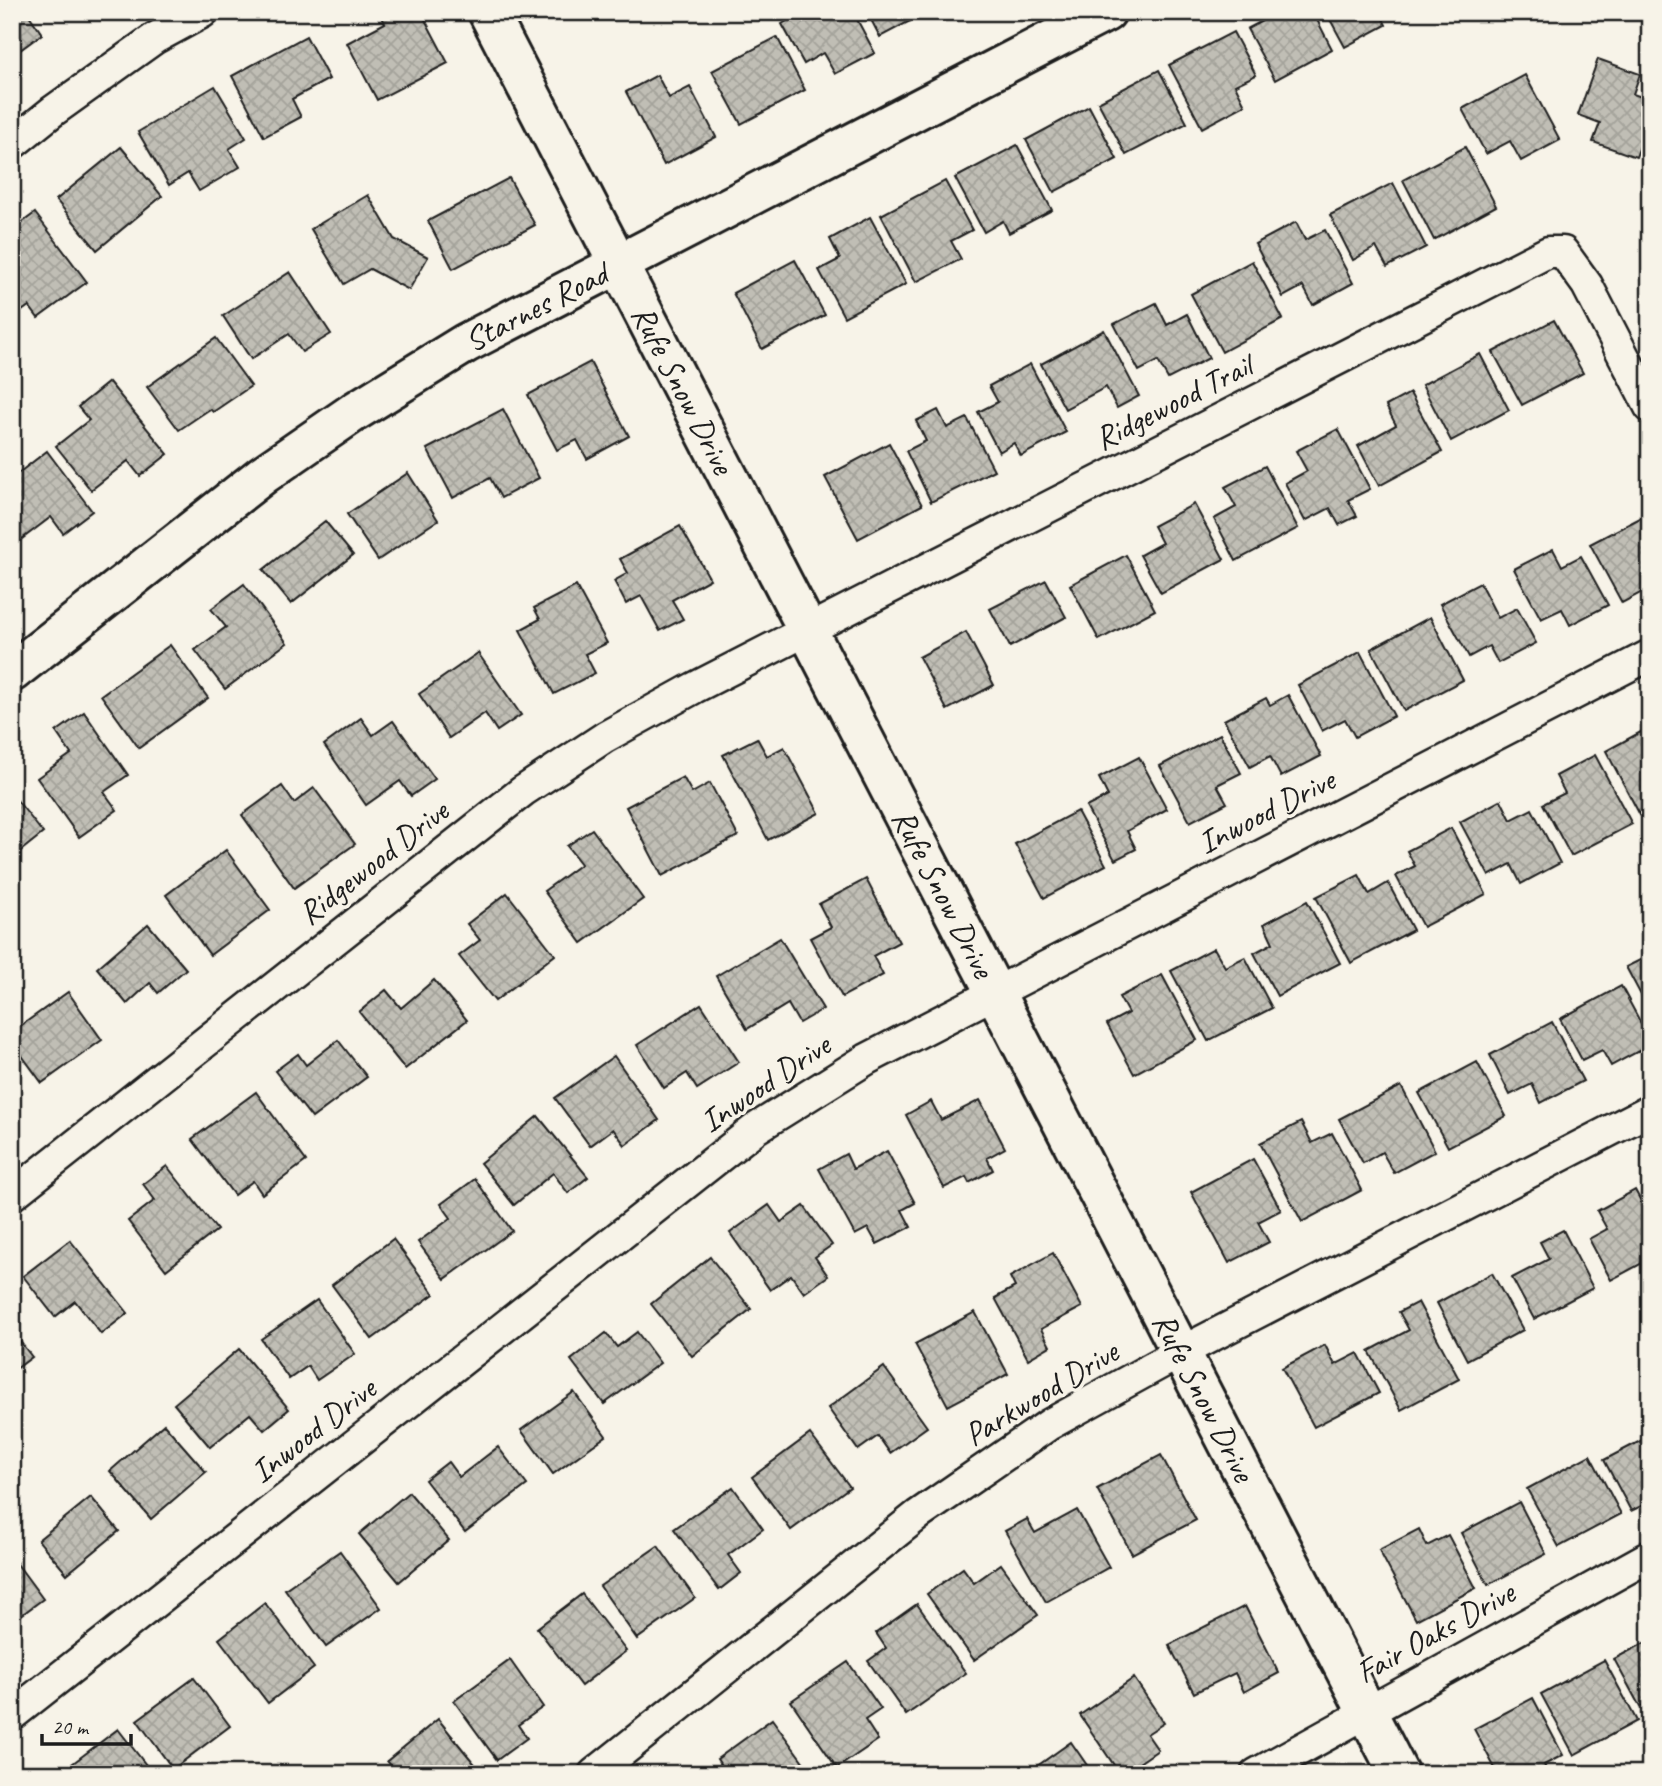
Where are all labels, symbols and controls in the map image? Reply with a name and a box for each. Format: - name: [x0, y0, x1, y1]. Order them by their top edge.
- street label: Starnes Road: [457, 250, 619, 361]
- street label: Rufe Snow Drive: [622, 298, 745, 483]
- street label: Ridgewood Trail: [1087, 342, 1264, 460]
- street label: Inwood Drive: [1190, 758, 1344, 863]
- street label: Ridgewood Drive: [289, 789, 458, 934]
- street label: Rufe Snow Drive: [883, 802, 1006, 987]
- street label: Inwood Drive: [692, 1023, 840, 1142]
- street label: Rufe Snow Drive: [1143, 1305, 1266, 1490]
- street label: Parkwood Drive: [956, 1329, 1128, 1455]
- street label: Inwood Drive: [242, 1366, 386, 1492]
- street label: Fair Oaks Drive: [1348, 1570, 1524, 1693]
- scale bar: [42, 1702, 131, 1746]
- text: 20 m: [52, 1714, 90, 1740]

